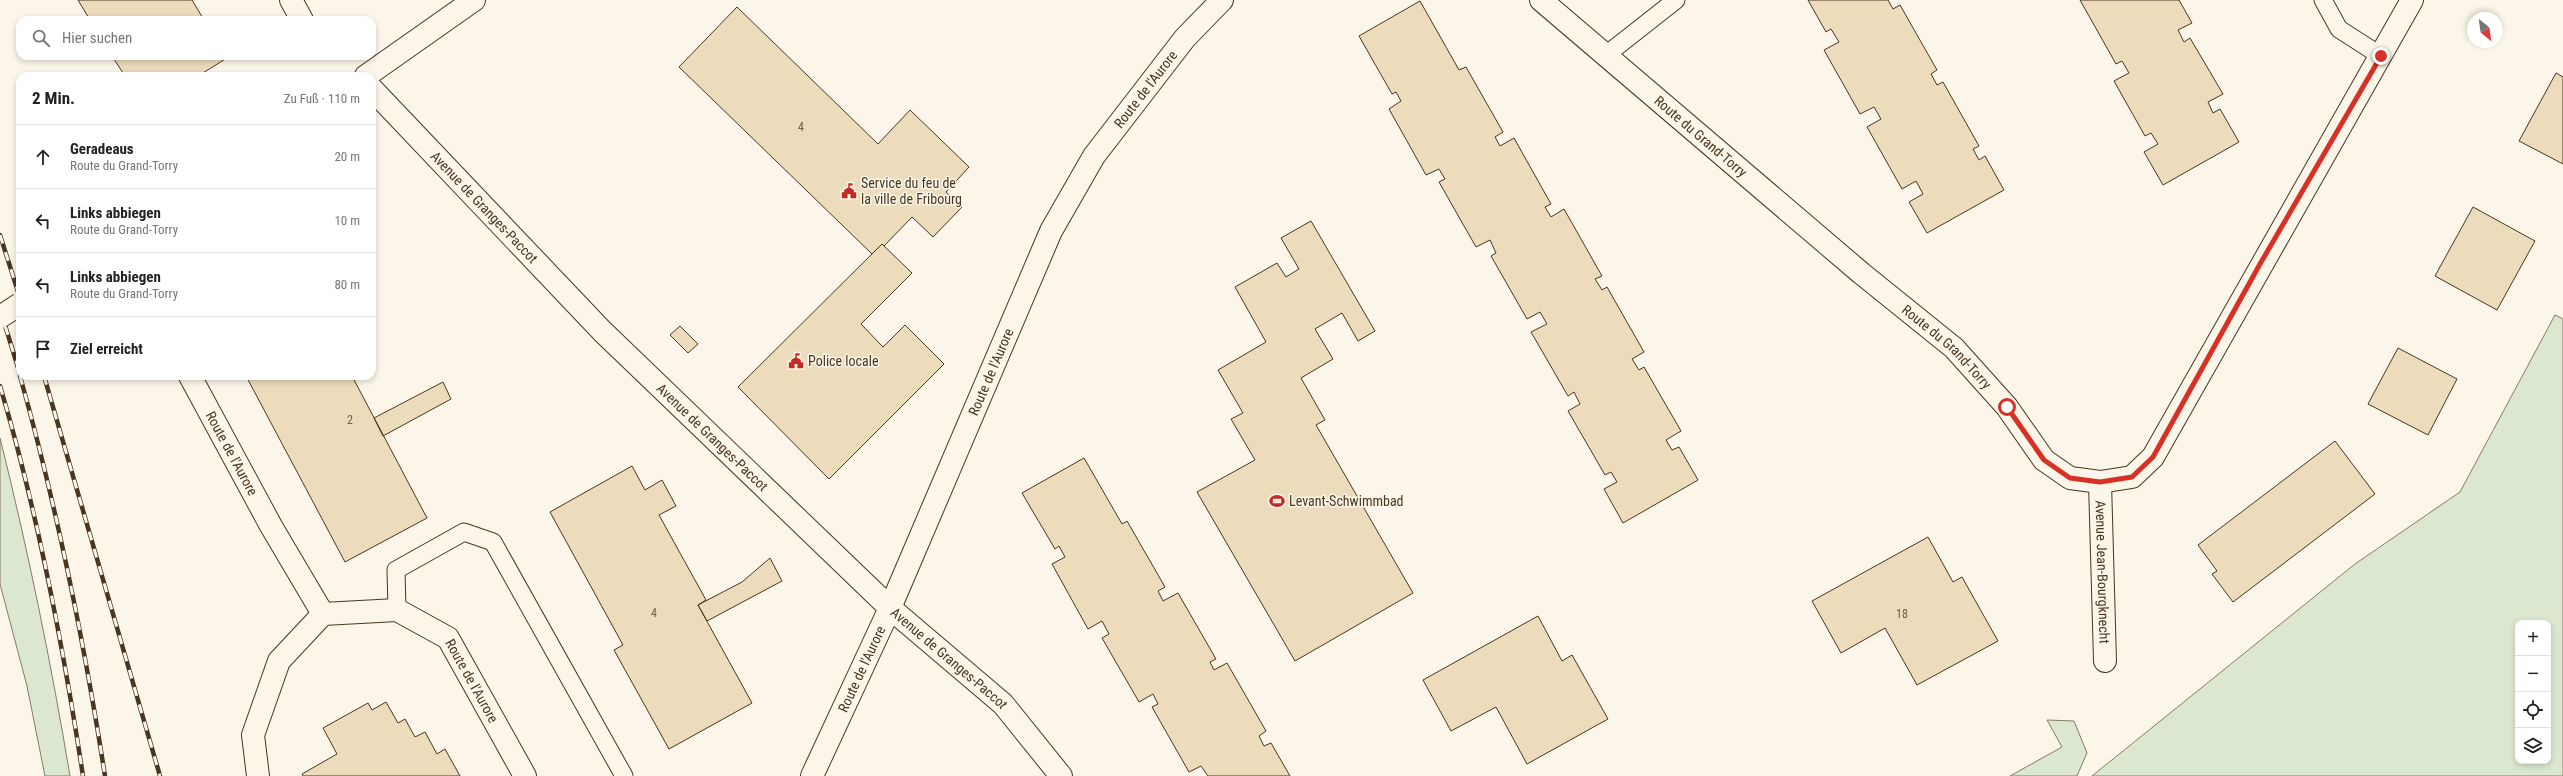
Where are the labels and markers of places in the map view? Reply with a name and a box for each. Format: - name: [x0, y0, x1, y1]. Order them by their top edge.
- place label: Service du feu de la ville de Fribourg: [861, 175, 962, 207]
- public building icon: Service du feu de la ville de Fribourg: [840, 182, 858, 200]
- public building icon: Police locale: [787, 352, 805, 370]
- place label: Police locale: [808, 353, 879, 369]
- sports icon: Levant-Schwimmbad: [1268, 492, 1286, 510]
- place label: Levant-Schwimmbad: [1289, 493, 1404, 509]

